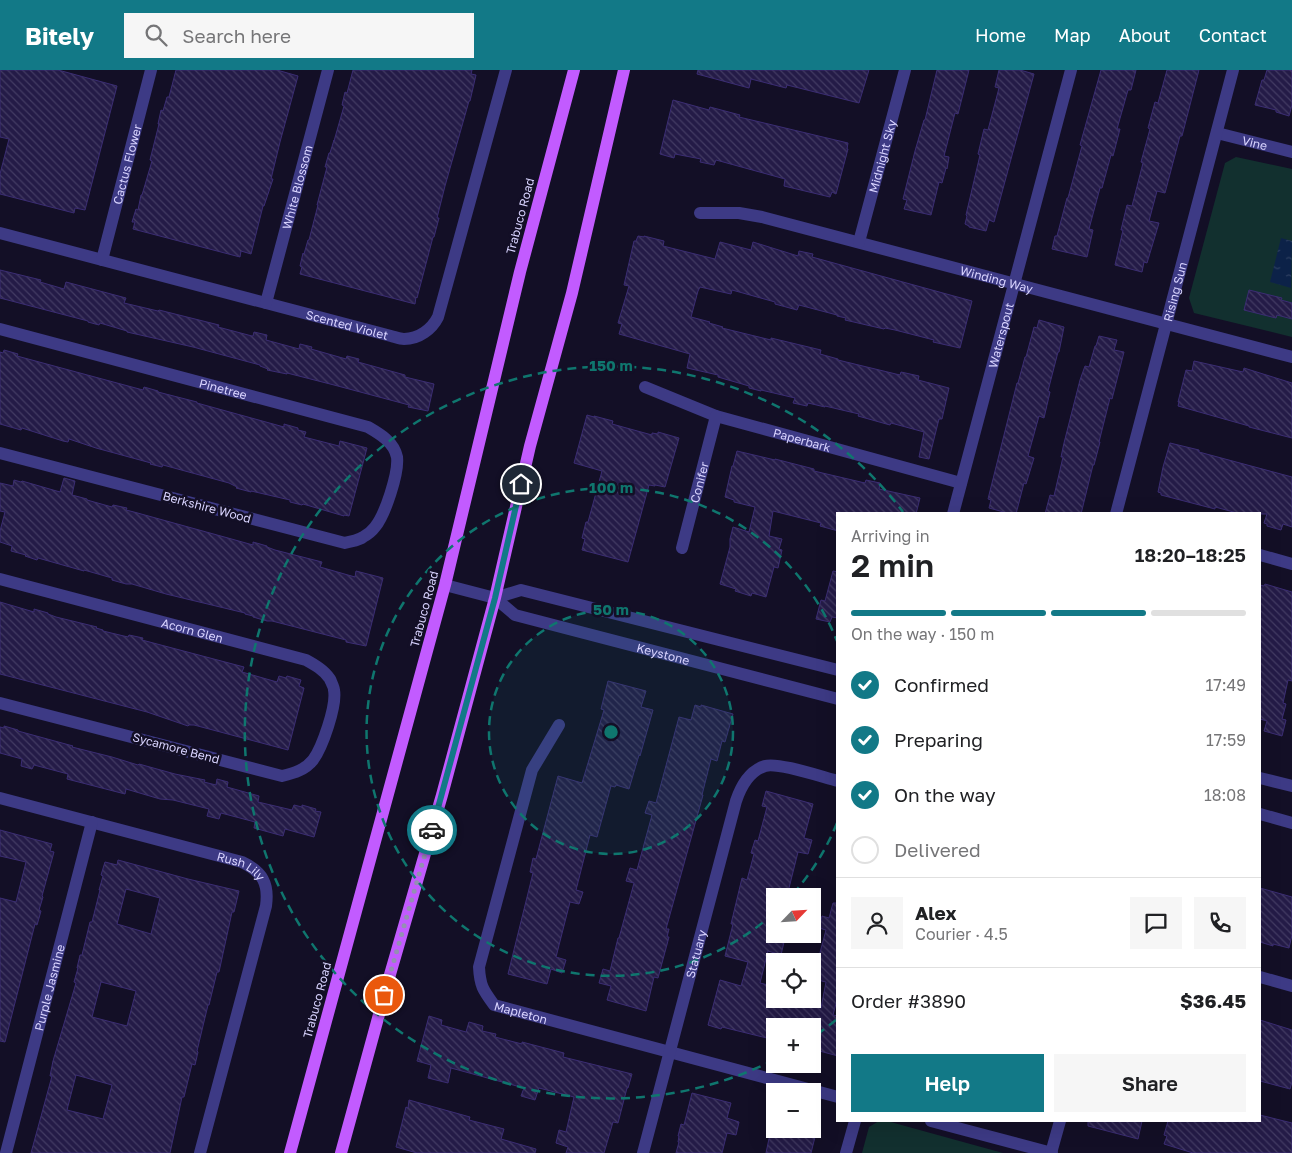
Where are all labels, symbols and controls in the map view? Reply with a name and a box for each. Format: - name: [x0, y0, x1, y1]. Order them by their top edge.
- search box: [124, 13, 474, 58]
- text: Bitely: [25, 21, 94, 50]
- icon: search: [142, 21, 170, 49]
- text: Search here: [182, 24, 291, 47]
- text: Home: [975, 24, 1026, 46]
- text: Map: [1054, 24, 1091, 46]
- text: About: [1119, 24, 1171, 46]
- text: Contact: [1199, 24, 1267, 46]
- street label: Midnight Sky: [865, 117, 899, 194]
- street label: Cactus Flower: [109, 122, 144, 206]
- street label: Vine: [1241, 132, 1269, 153]
- street label: White Blossom: [278, 143, 315, 231]
- street label: Trabuco Road: [503, 176, 537, 256]
- street label: Rising Sun: [1160, 260, 1190, 323]
- street label: Winding Way: [958, 262, 1035, 296]
- street label: Waterspout: [985, 301, 1016, 370]
- street label: Scented Violet: [304, 306, 390, 343]
- text: 150 m: [589, 356, 633, 374]
- street label: Pinetree: [198, 375, 249, 402]
- street label: Paperbark: [772, 425, 833, 455]
- street label: Conifer: [686, 460, 712, 504]
- pin: [500, 463, 542, 505]
- icon: home: [507, 470, 535, 498]
- text: 100 m: [589, 478, 633, 496]
- street label: Berkshire Wood: [161, 488, 253, 526]
- text: Arriving in: [851, 526, 930, 546]
- text: 18:20–18:25: [1135, 543, 1246, 566]
- text: 2 min: [851, 546, 934, 584]
- street label: Trabuco Road: [407, 569, 441, 649]
- text: 50 m: [593, 600, 629, 618]
- street label: Acorn Glen: [160, 615, 225, 645]
- text: On the way · 150 m: [851, 624, 994, 644]
- street label: Keystone: [635, 639, 691, 668]
- icon: check: [851, 671, 879, 699]
- text: Confirmed: [894, 673, 989, 696]
- text: 17:49: [1206, 675, 1246, 695]
- centre of rings: [602, 723, 620, 741]
- icon: check: [851, 726, 879, 754]
- text: Preparing: [894, 728, 983, 751]
- street label: Sycamore Bend: [131, 729, 221, 767]
- text: 17:59: [1206, 730, 1246, 750]
- icon: check: [851, 781, 879, 809]
- text: On the way: [894, 783, 996, 806]
- text: 18:08: [1204, 785, 1246, 805]
- courier: [407, 805, 457, 855]
- icon: car: [418, 816, 446, 844]
- text: Delivered: [894, 838, 981, 861]
- street label: Rush Lily: [215, 848, 269, 883]
- north arrow: [766, 888, 821, 942]
- map controls: [766, 888, 821, 1138]
- button: person: [851, 897, 903, 949]
- button: chat: [1130, 897, 1182, 949]
- button: phone: [1194, 897, 1246, 949]
- text: Alex: [915, 901, 956, 924]
- text: Courier · 4.5: [915, 924, 1008, 944]
- street label: Statuary: [682, 928, 709, 980]
- street label: Purple Jasmine: [31, 943, 67, 1032]
- button: locate: [766, 953, 821, 1008]
- street label: Trabuco Road: [300, 960, 334, 1040]
- pin: [363, 974, 405, 1016]
- icon: bag: [370, 981, 398, 1009]
- text: Order #3890: [851, 989, 966, 1012]
- text: $36.45: [1180, 989, 1246, 1012]
- street label: Mapleton: [492, 998, 549, 1026]
- button: +: [766, 1018, 821, 1073]
- button: Help: [851, 1054, 1044, 1112]
- button: Share: [1054, 1054, 1246, 1112]
- button: −: [766, 1083, 821, 1138]

